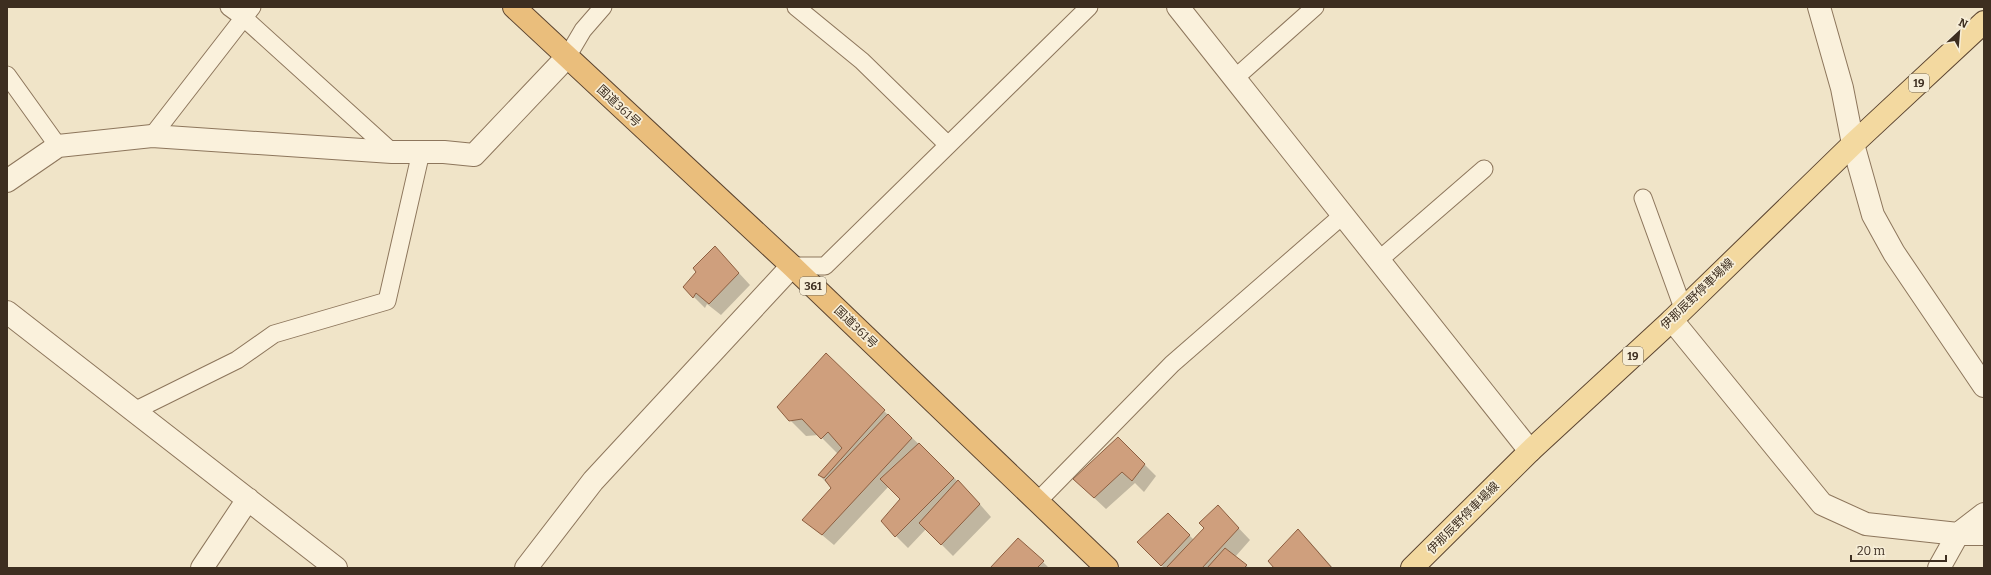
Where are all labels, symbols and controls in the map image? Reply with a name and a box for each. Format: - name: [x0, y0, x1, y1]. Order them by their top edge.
- north arrow: [1939, 12, 1979, 52]
- text: N: [1956, 16, 1970, 31]
- road number: 19: [1909, 74, 1929, 92]
- street label: 国道361号: [594, 82, 644, 130]
- street label: 伊那辰野停車場線: [1658, 256, 1736, 332]
- road number: 361: [800, 277, 826, 295]
- street label: 国道361号: [831, 303, 881, 351]
- road number: 19: [1623, 347, 1643, 365]
- street label: 伊那辰野停車場線: [1424, 479, 1502, 557]
- scale bar: [1851, 537, 1946, 563]
- text: 20 m: [1857, 544, 1886, 558]

